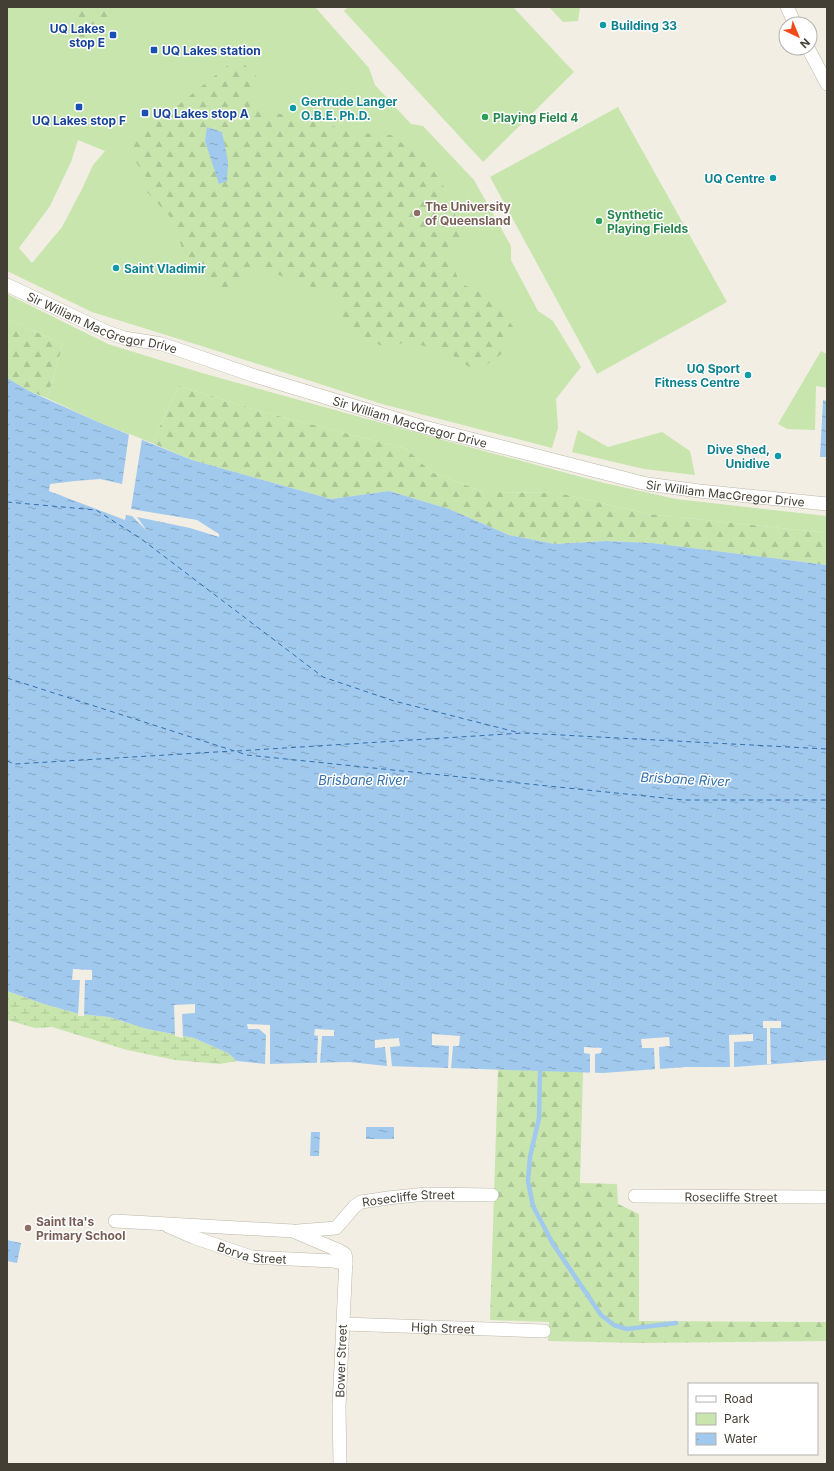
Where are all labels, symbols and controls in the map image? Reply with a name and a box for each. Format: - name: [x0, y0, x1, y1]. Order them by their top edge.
- north arrow: [778, 16, 818, 56]
- place label: Building 33: [611, 18, 677, 33]
- marker: Building 33: [598, 20, 608, 30]
- place label: UQ Lakes stop E: [50, 21, 105, 50]
- marker: UQ Lakes stop E: [108, 30, 118, 40]
- text: N: [797, 35, 813, 51]
- place label: UQ Lakes station: [162, 43, 261, 58]
- marker: UQ Lakes station: [149, 45, 159, 55]
- place label: Gertrude Langer O.B.E. Ph.D.: [301, 94, 398, 123]
- marker: UQ Lakes stop F: [74, 102, 84, 112]
- marker: Gertrude Langer O.B.E. Ph.D.: [288, 103, 298, 113]
- place label: UQ Lakes stop A: [153, 106, 249, 121]
- marker: UQ Lakes stop A: [140, 108, 150, 118]
- place label: Playing Field 4: [493, 110, 578, 125]
- marker: Playing Field 4: [480, 112, 490, 122]
- place label: UQ Lakes stop F: [32, 113, 126, 128]
- place label: UQ Centre: [704, 171, 765, 186]
- marker: UQ Centre: [768, 173, 778, 183]
- place label: The University of Queensland: [425, 199, 512, 228]
- place label: Synthetic Playing Fields: [607, 207, 688, 236]
- marker: The University of Queensland: [412, 208, 422, 218]
- marker: Synthetic Playing Fields: [594, 216, 604, 226]
- place label: Saint Vladimir: [124, 261, 206, 276]
- marker: Saint Vladimir: [111, 263, 121, 273]
- street label: Sir William MacGregor Drive: [25, 288, 179, 356]
- place label: UQ Sport Fitness Centre: [655, 361, 741, 390]
- marker: UQ Sport Fitness Centre: [743, 370, 753, 380]
- street label: Sir William MacGregor Drive: [331, 393, 489, 450]
- place label: Dive Shed, Unidive: [707, 442, 770, 471]
- marker: Dive Shed, Unidive: [773, 451, 783, 461]
- street label: Sir William MacGregor Drive: [645, 476, 806, 509]
- water label: Brisbane River: [640, 769, 731, 789]
- water label: Brisbane River: [318, 772, 409, 788]
- street label: Rosecliffe Street: [361, 1186, 455, 1209]
- street label: Rosecliffe Street: [684, 1189, 778, 1204]
- place label: Saint Ita's Primary School: [36, 1214, 125, 1243]
- marker: Saint Ita's Primary School: [23, 1223, 33, 1233]
- street label: Borva Street: [216, 1239, 287, 1266]
- street label: High Street: [411, 1319, 475, 1336]
- street label: Bower Street: [332, 1324, 350, 1398]
- legend: [688, 1383, 818, 1455]
- text: Road: [724, 1391, 753, 1406]
- text: Park: [724, 1411, 750, 1426]
- text: Water: [724, 1431, 758, 1446]

